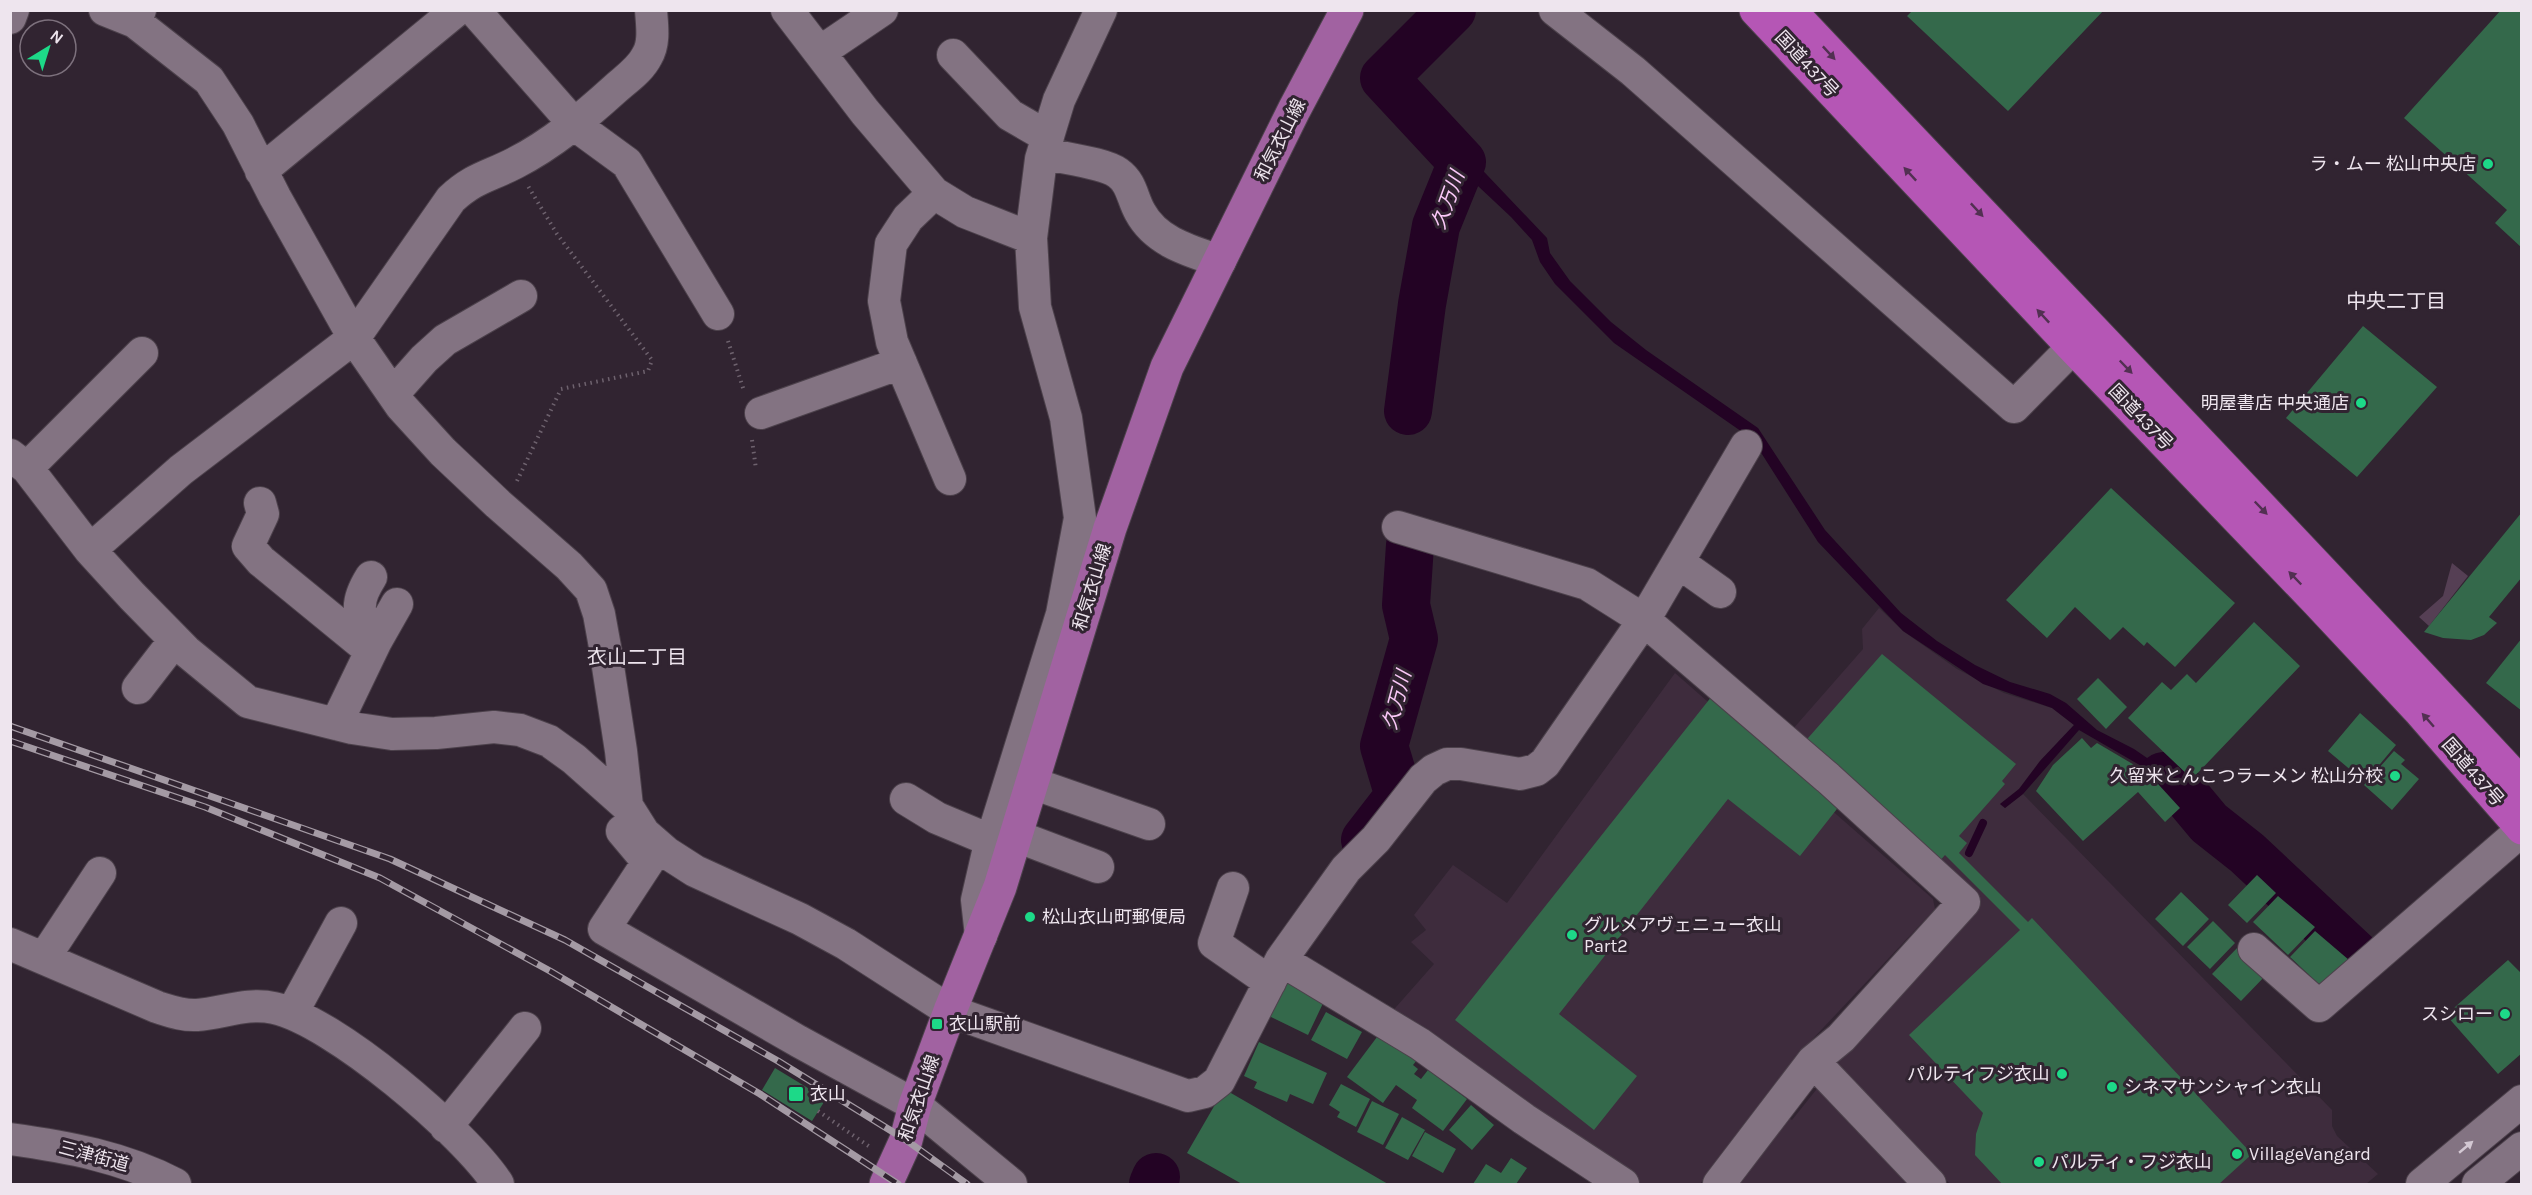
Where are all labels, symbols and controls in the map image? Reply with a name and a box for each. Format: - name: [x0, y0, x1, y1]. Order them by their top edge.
- north arrow: [18, 18, 78, 78]
- text: N: [47, 26, 67, 48]
- street label: 国道437号: [1771, 26, 1843, 102]
- one-way arrow: [1822, 46, 1836, 60]
- street label: 和気衣山線: [1250, 95, 1310, 185]
- place label: ラ・ムー 松山中央店: [2310, 153, 2476, 175]
- marker: ラ・ムー 松山中央店: [2481, 157, 2495, 171]
- water label: 久万川: [1427, 166, 1470, 232]
- one-way arrow: [1903, 166, 1917, 181]
- one-way arrow: [1970, 203, 1984, 217]
- district label: 中央二丁目: [2346, 290, 2446, 313]
- one-way arrow: [2037, 309, 2051, 323]
- one-way arrow: [2119, 360, 2133, 375]
- street label: 国道437号: [2104, 379, 2178, 455]
- place label: 明屋書店 中央通店: [2201, 392, 2349, 414]
- marker: 明屋書店 中央通店: [2354, 396, 2368, 410]
- one-way arrow: [2254, 500, 2268, 514]
- street label: 和気衣山線: [1068, 541, 1116, 633]
- one-way arrow: [2288, 570, 2302, 585]
- district label: 衣山二丁目: [587, 646, 687, 669]
- water label: 久万川: [1378, 666, 1416, 732]
- one-way arrow: [2422, 713, 2435, 728]
- street label: 国道437号: [2437, 733, 2509, 811]
- place label: 久留米とんこつラーメン 松山分校: [2109, 765, 2383, 787]
- marker: 久留米とんこつラーメン 松山分校: [2388, 769, 2402, 783]
- place label: 松山衣山町郵便局: [1042, 906, 1186, 928]
- marker: 松山衣山町郵便局: [1023, 910, 1037, 924]
- place label: グルメアヴェニュー衣山 Part2: [1584, 914, 1782, 957]
- marker: グルメアヴェニュー衣山 Part2: [1565, 928, 1579, 942]
- place label: スシロー: [2421, 1003, 2493, 1025]
- marker: スシロー: [2498, 1007, 2512, 1021]
- place label: 衣山駅前: [949, 1013, 1021, 1035]
- marker: 衣山駅前: [930, 1017, 944, 1031]
- street label: 和気衣山線: [894, 1052, 944, 1144]
- place label: パルティフジ衣山: [1907, 1063, 2050, 1085]
- marker: パルティフジ衣山: [2055, 1067, 2069, 1081]
- place label: シネマサンシャイン衣山: [2124, 1076, 2322, 1098]
- marker: シネマサンシャイン衣山: [2105, 1080, 2119, 1094]
- place label: 衣山: [810, 1083, 846, 1105]
- marker: 衣山: [787, 1085, 805, 1103]
- street label: 三津街道: [56, 1136, 132, 1176]
- one-way arrow: [2458, 1141, 2473, 1154]
- place label: VillageVangard: [2249, 1143, 2371, 1165]
- marker: VillageVangard: [2230, 1147, 2244, 1161]
- place label: パルティ・フジ衣山: [2051, 1151, 2212, 1173]
- marker: パルティ・フジ衣山: [2032, 1155, 2046, 1169]

